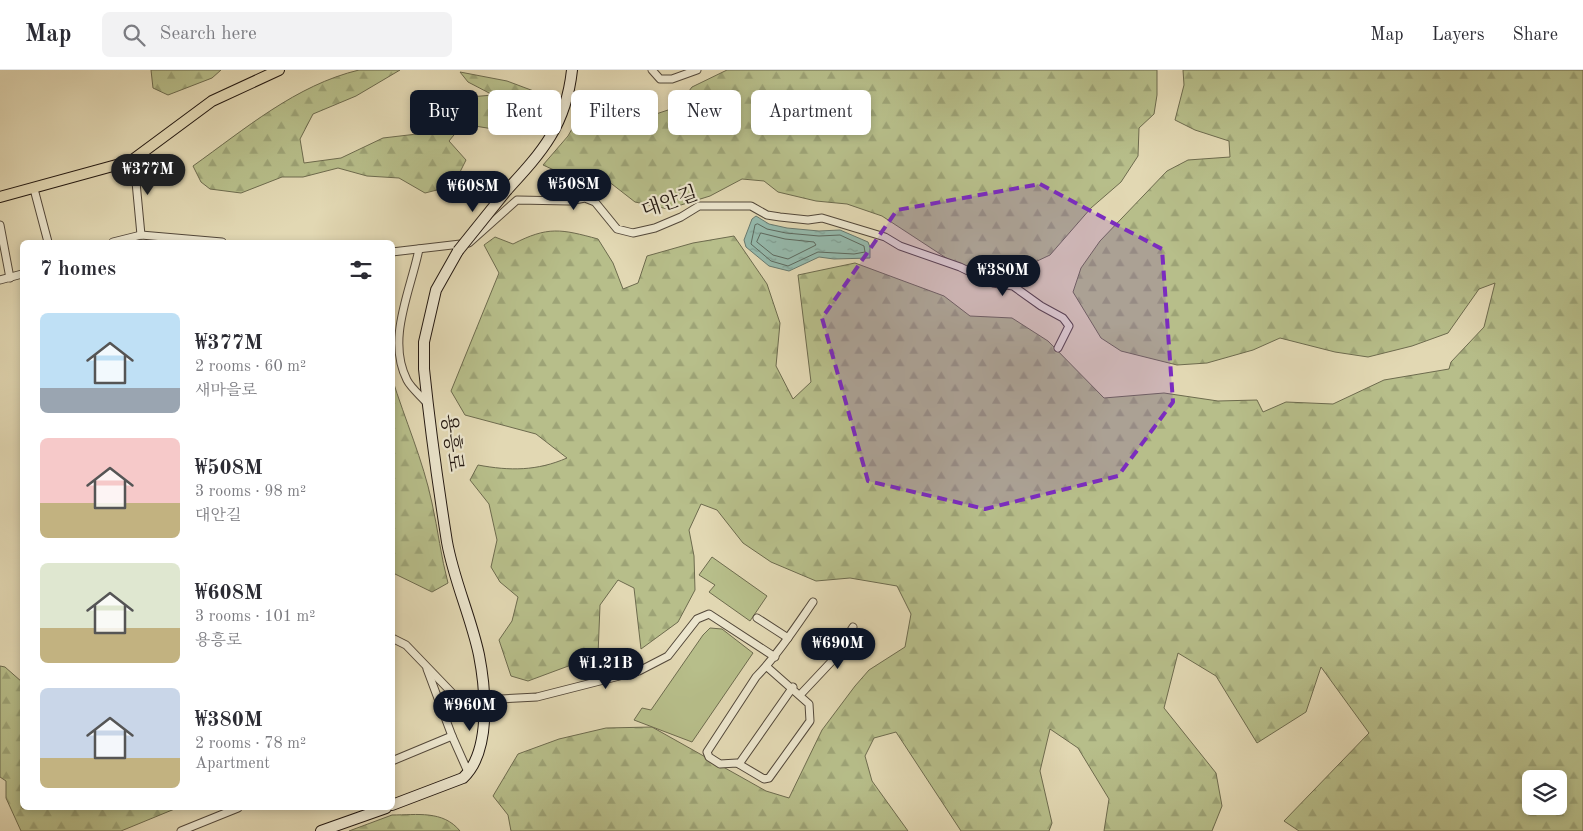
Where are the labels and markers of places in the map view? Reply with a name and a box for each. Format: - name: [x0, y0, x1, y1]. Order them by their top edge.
- pin: ₩377M: [113, 154, 183, 196]
- pin: ₩508M: [539, 168, 609, 211]
- pin: ₩608M: [438, 170, 508, 213]
- pin: ₩380M: [968, 254, 1038, 297]
- pin: ₩690M: [803, 628, 873, 670]
- pin: ₩1.21B: [565, 648, 647, 690]
- pin: ₩960M: [435, 690, 505, 732]

